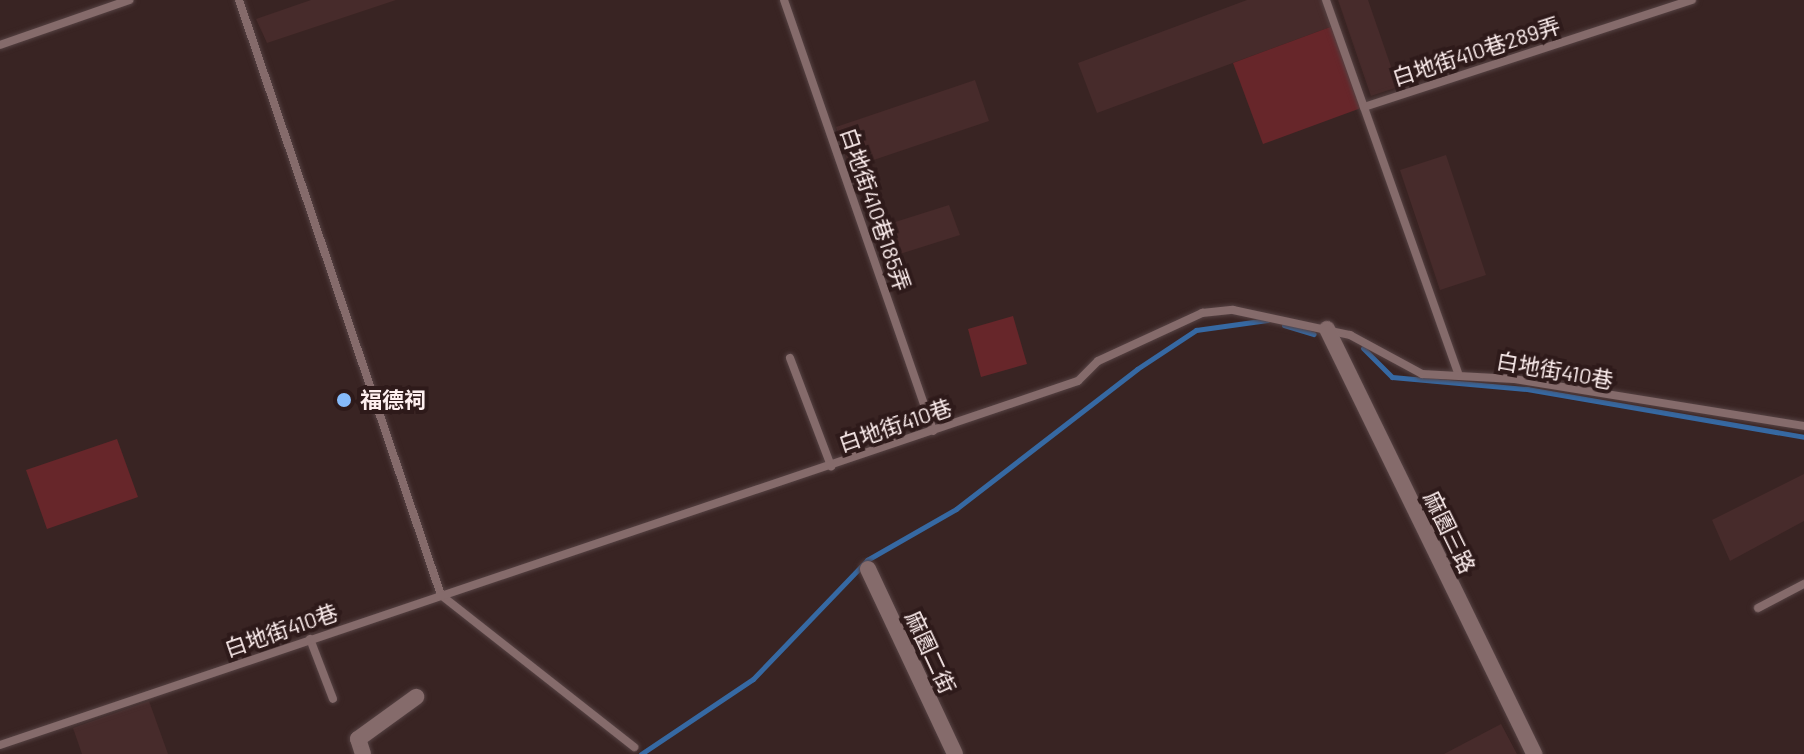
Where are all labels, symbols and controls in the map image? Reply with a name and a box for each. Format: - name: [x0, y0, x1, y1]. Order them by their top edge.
- street label: 白地街410巷289弄: [1389, 11, 1563, 91]
- street label: 白地街410巷185弄: [836, 124, 916, 294]
- street label: 白地街410巷: [1494, 347, 1616, 393]
- place label: 福德祠: [360, 387, 426, 413]
- marker: 福德祠: [335, 391, 353, 409]
- street label: 白地街410巷: [835, 393, 955, 457]
- street label: 麻園三路: [1419, 487, 1481, 577]
- street label: 白地街410巷: [221, 598, 341, 662]
- street label: 麻園二街: [900, 607, 962, 697]

